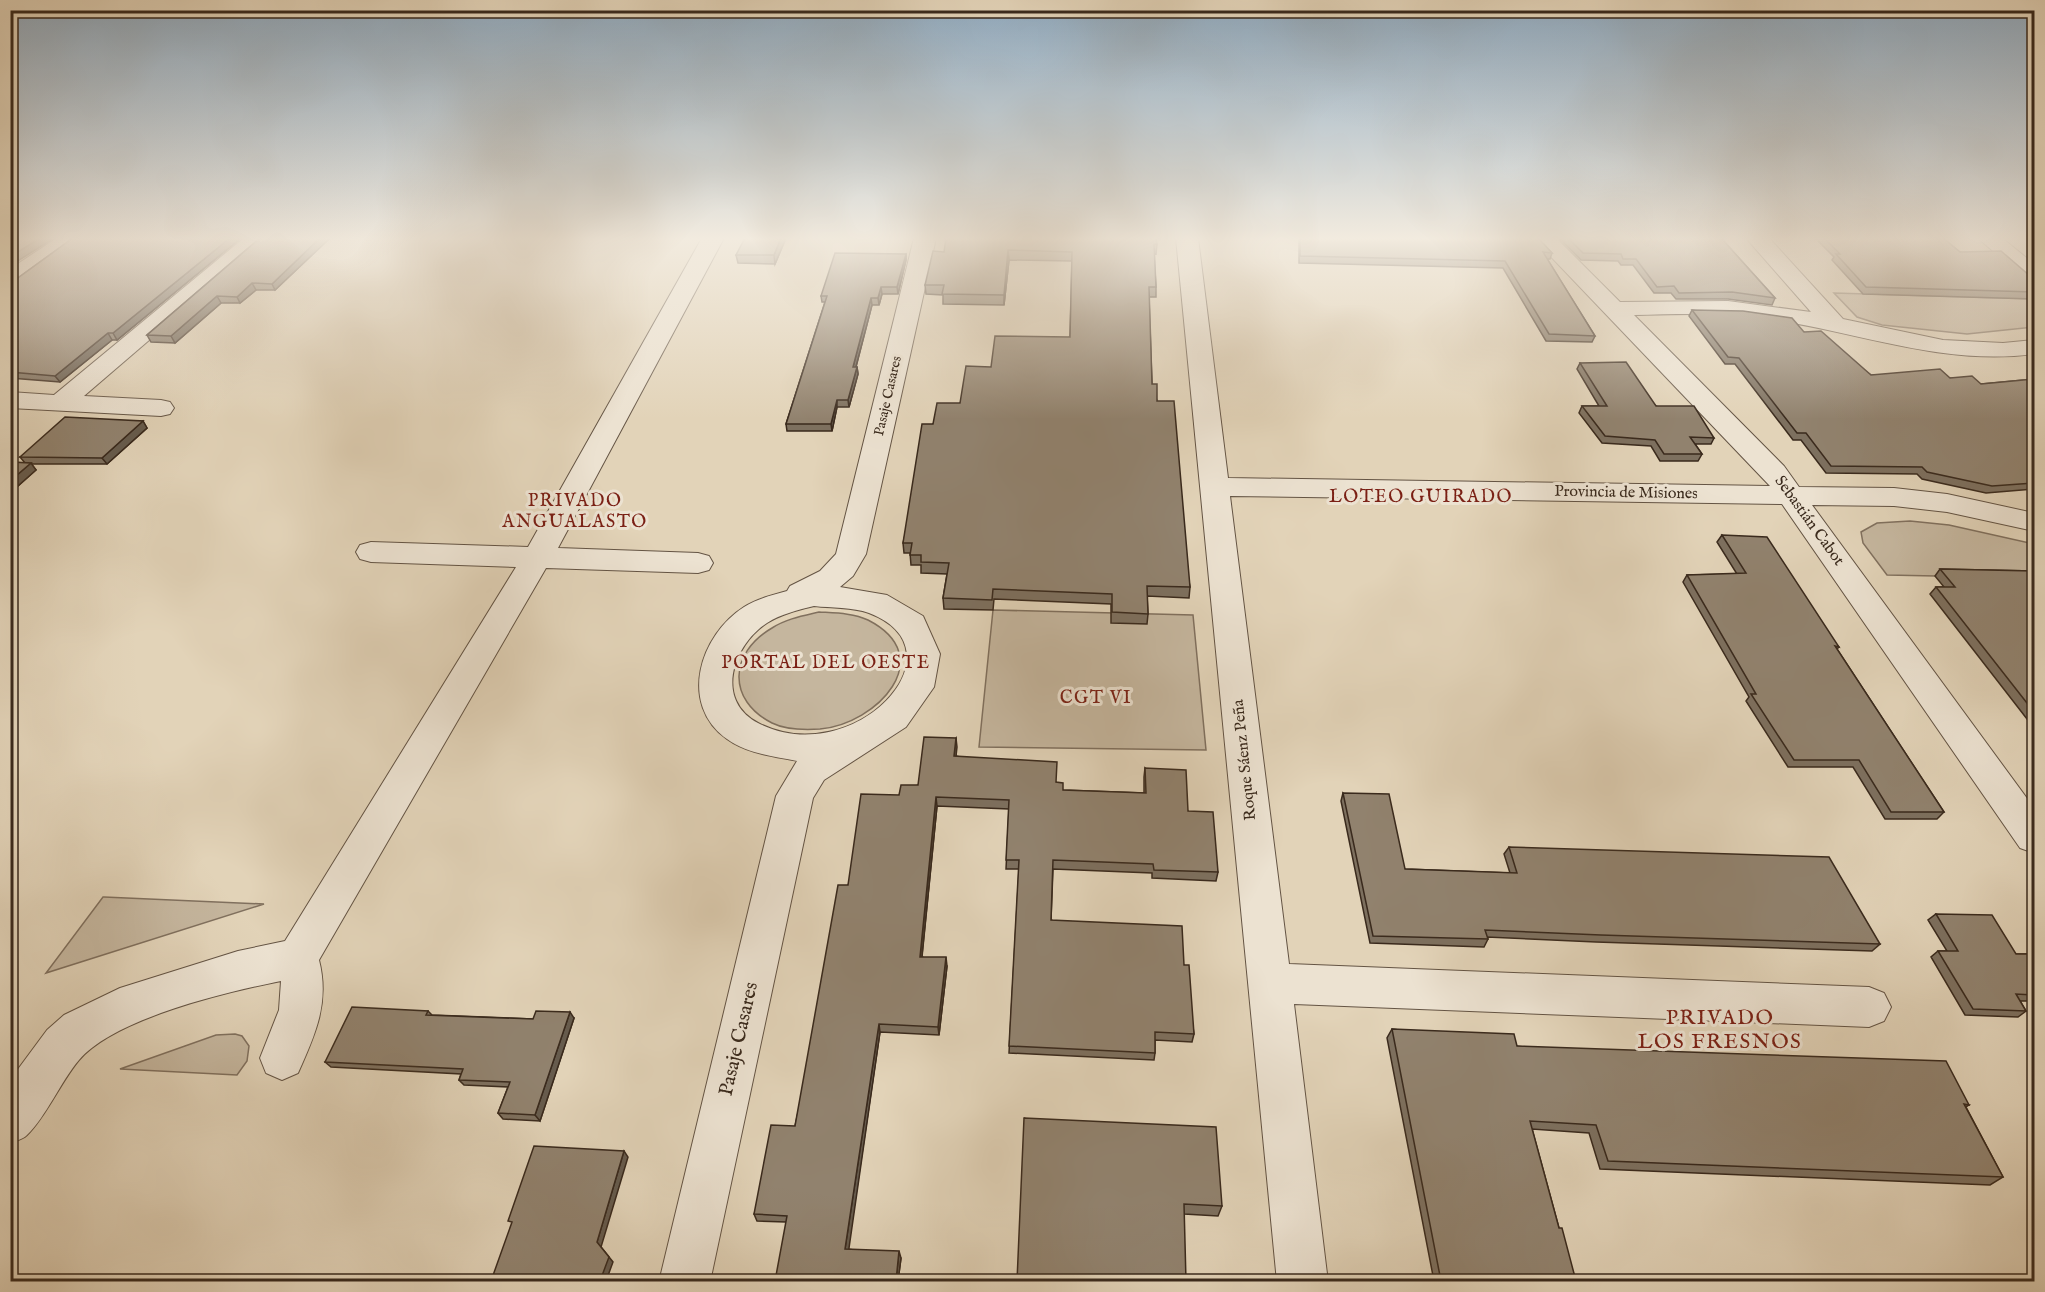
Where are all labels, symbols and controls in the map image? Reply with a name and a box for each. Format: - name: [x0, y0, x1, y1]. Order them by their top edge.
- street label: Pasaje Casares: [870, 354, 906, 438]
- street label: Sebastián Cabot: [1770, 472, 1849, 570]
- street label: Provincia de Misiones: [1554, 482, 1698, 504]
- district label: LOTEO GUIRADO: [1329, 486, 1513, 509]
- district label: PRIVADO ANGUALASTO: [501, 490, 648, 534]
- district label: PORTAL DEL OESTE: [721, 652, 931, 675]
- district label: CGT VI: [1060, 687, 1132, 710]
- street label: Roque Sáenz Peña: [1229, 698, 1261, 821]
- street label: Pasaje Casares: [714, 980, 764, 1098]
- district label: PRIVADO LOS FRESNOS: [1638, 1005, 1802, 1056]

